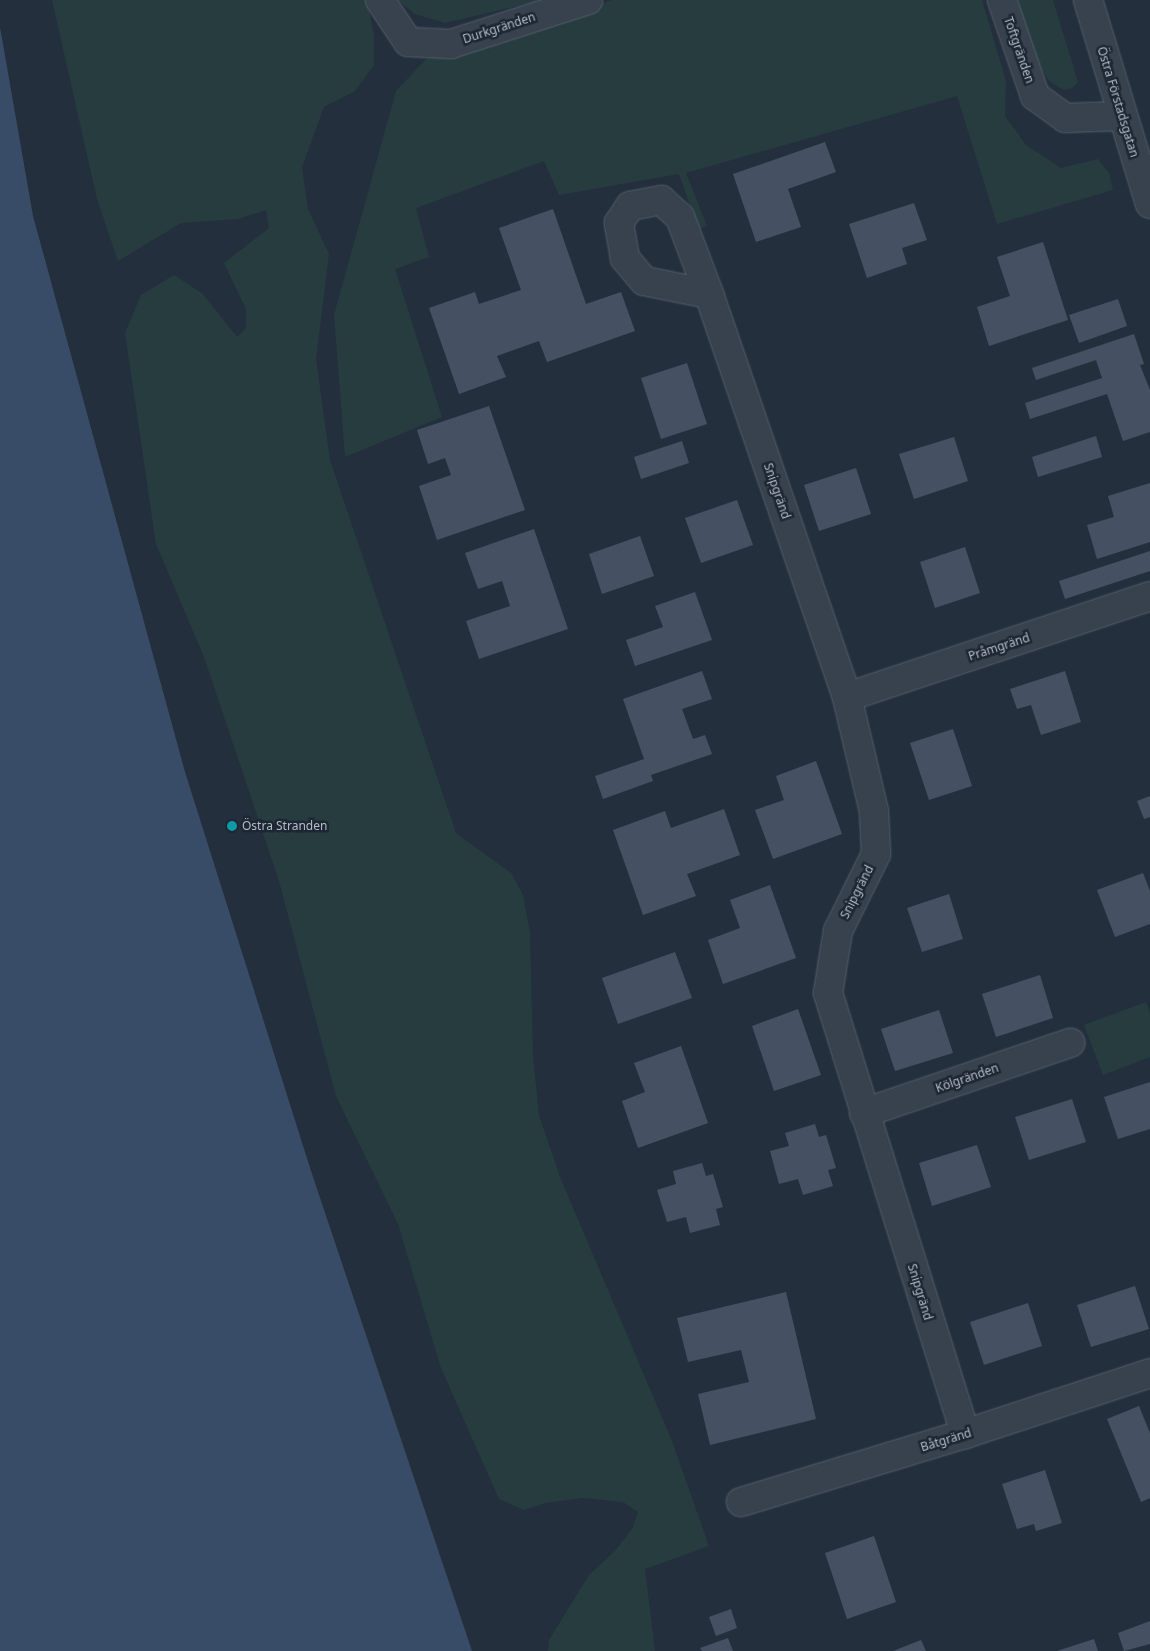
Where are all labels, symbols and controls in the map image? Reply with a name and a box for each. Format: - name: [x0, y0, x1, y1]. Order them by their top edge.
- street label: Durkgränden: [461, 10, 537, 46]
- street label: Toftgränden: [1001, 15, 1037, 85]
- street label: Östra Förstadsgatan: [1094, 45, 1142, 159]
- street label: Snipgränd: [761, 461, 793, 521]
- street label: Pråmgränd: [967, 630, 1031, 664]
- place label: Östra Stranden: [242, 819, 327, 833]
- marker: Östra Stranden: [226, 820, 238, 832]
- street label: Snipgränd: [837, 863, 877, 921]
- street label: Kölgränden: [934, 1061, 1000, 1095]
- street label: Snipgränd: [905, 1262, 935, 1322]
- street label: Båtgränd: [919, 1425, 973, 1455]

